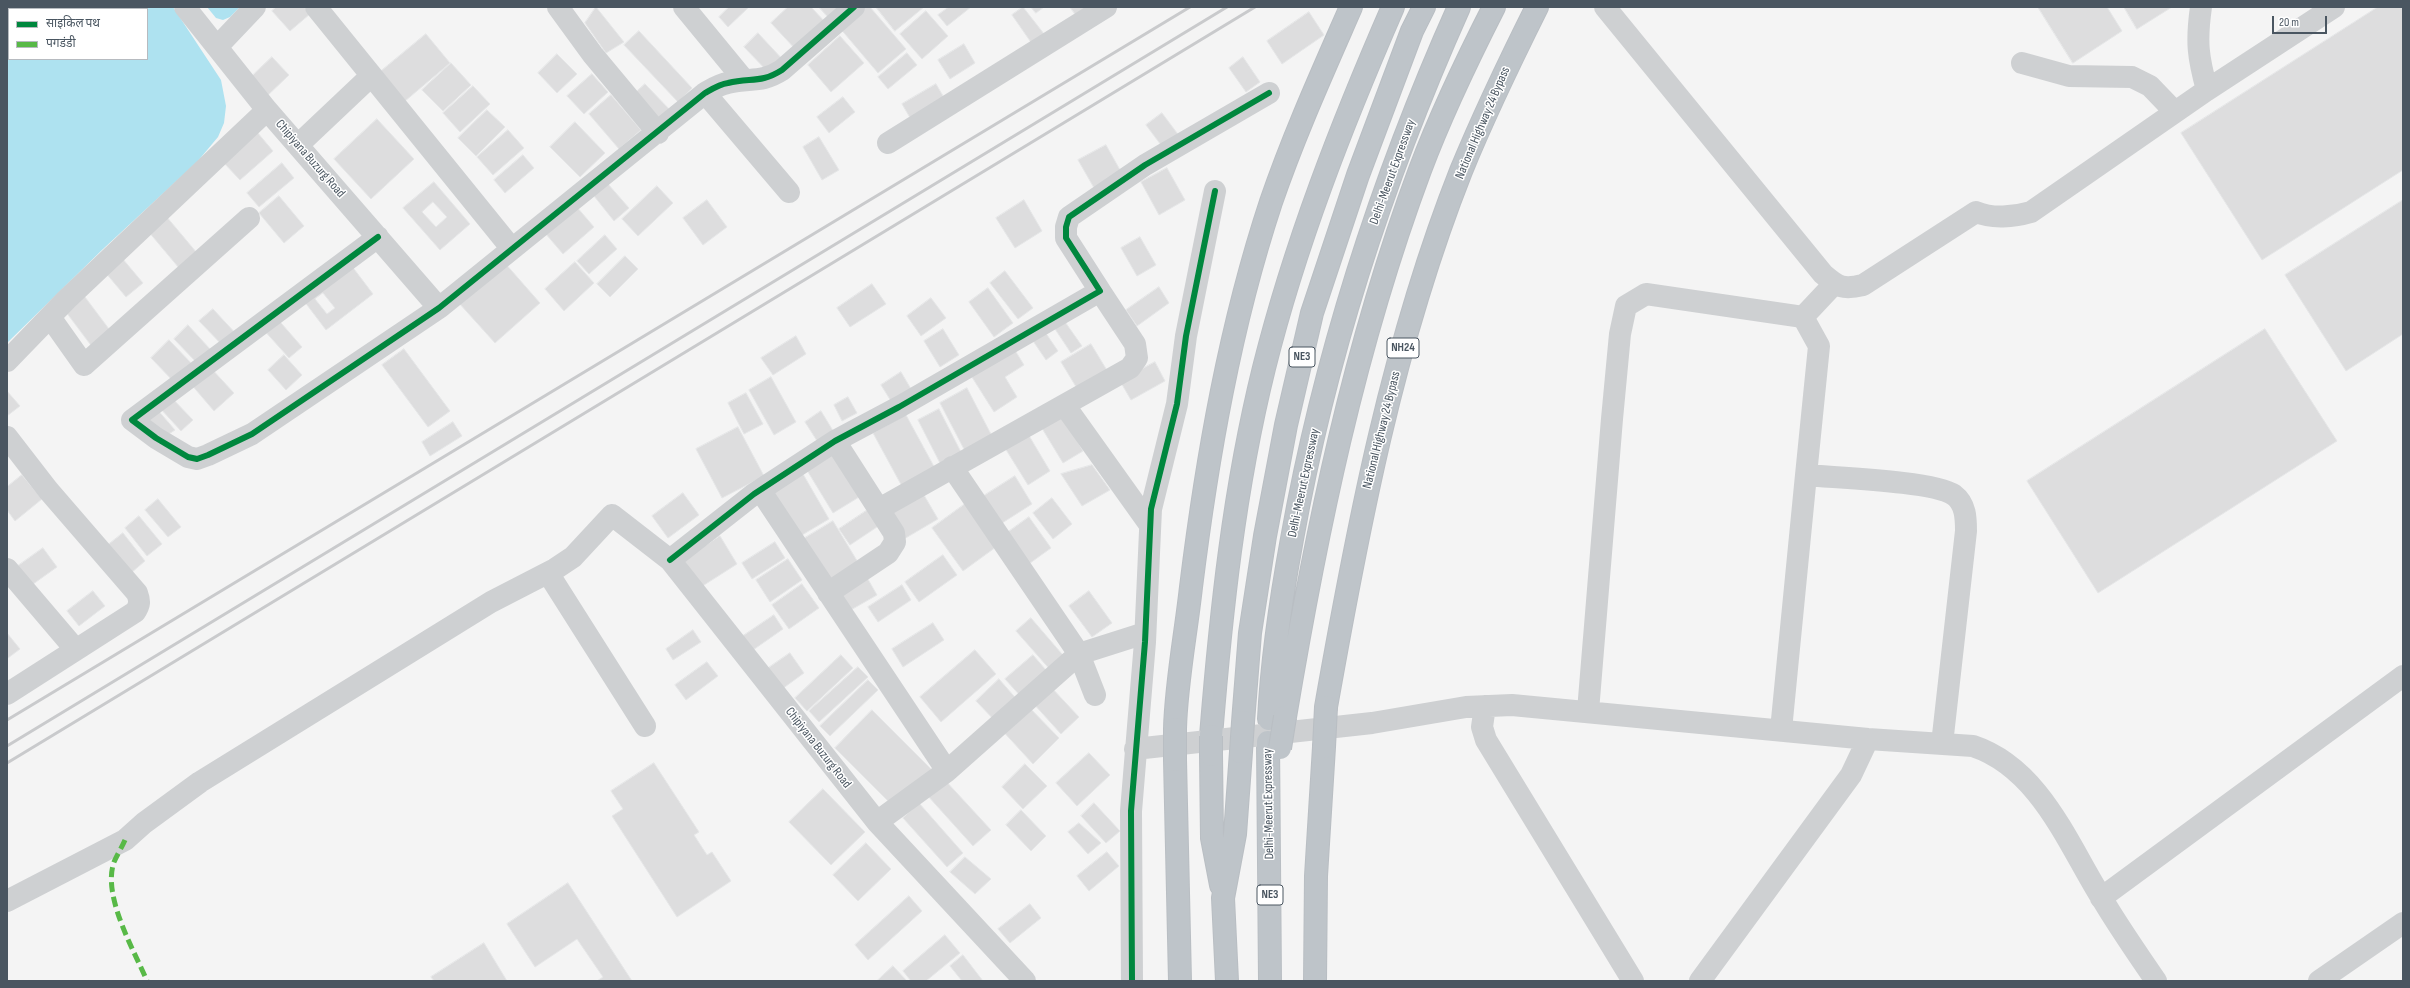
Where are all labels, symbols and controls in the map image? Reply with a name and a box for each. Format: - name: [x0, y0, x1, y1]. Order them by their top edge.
- legend: [8, 8, 148, 60]
- scale bar: [2274, 8, 2329, 34]
- text: 20 m: [2279, 15, 2299, 30]
- text: साइकिल पथ: [46, 16, 100, 31]
- text: पगडंडी: [46, 36, 76, 51]
- street label: National Highway 24 Bypass: [1452, 65, 1514, 181]
- street label: Chipiyana Buzurg Road: [272, 117, 348, 201]
- street label: Delhi-Meerut Expressway: [1367, 117, 1419, 227]
- road number: NH24: [1387, 338, 1419, 358]
- road number: NE3: [1289, 347, 1315, 367]
- street label: National Highway 24 Bypass: [1360, 370, 1404, 490]
- street label: Delhi-Meerut Expressway: [1285, 427, 1323, 539]
- street label: Chipiyana Buzurg Road: [782, 705, 854, 791]
- street label: Delhi-Meerut Expressway: [1260, 748, 1278, 860]
- road number: NE3: [1257, 885, 1283, 905]

